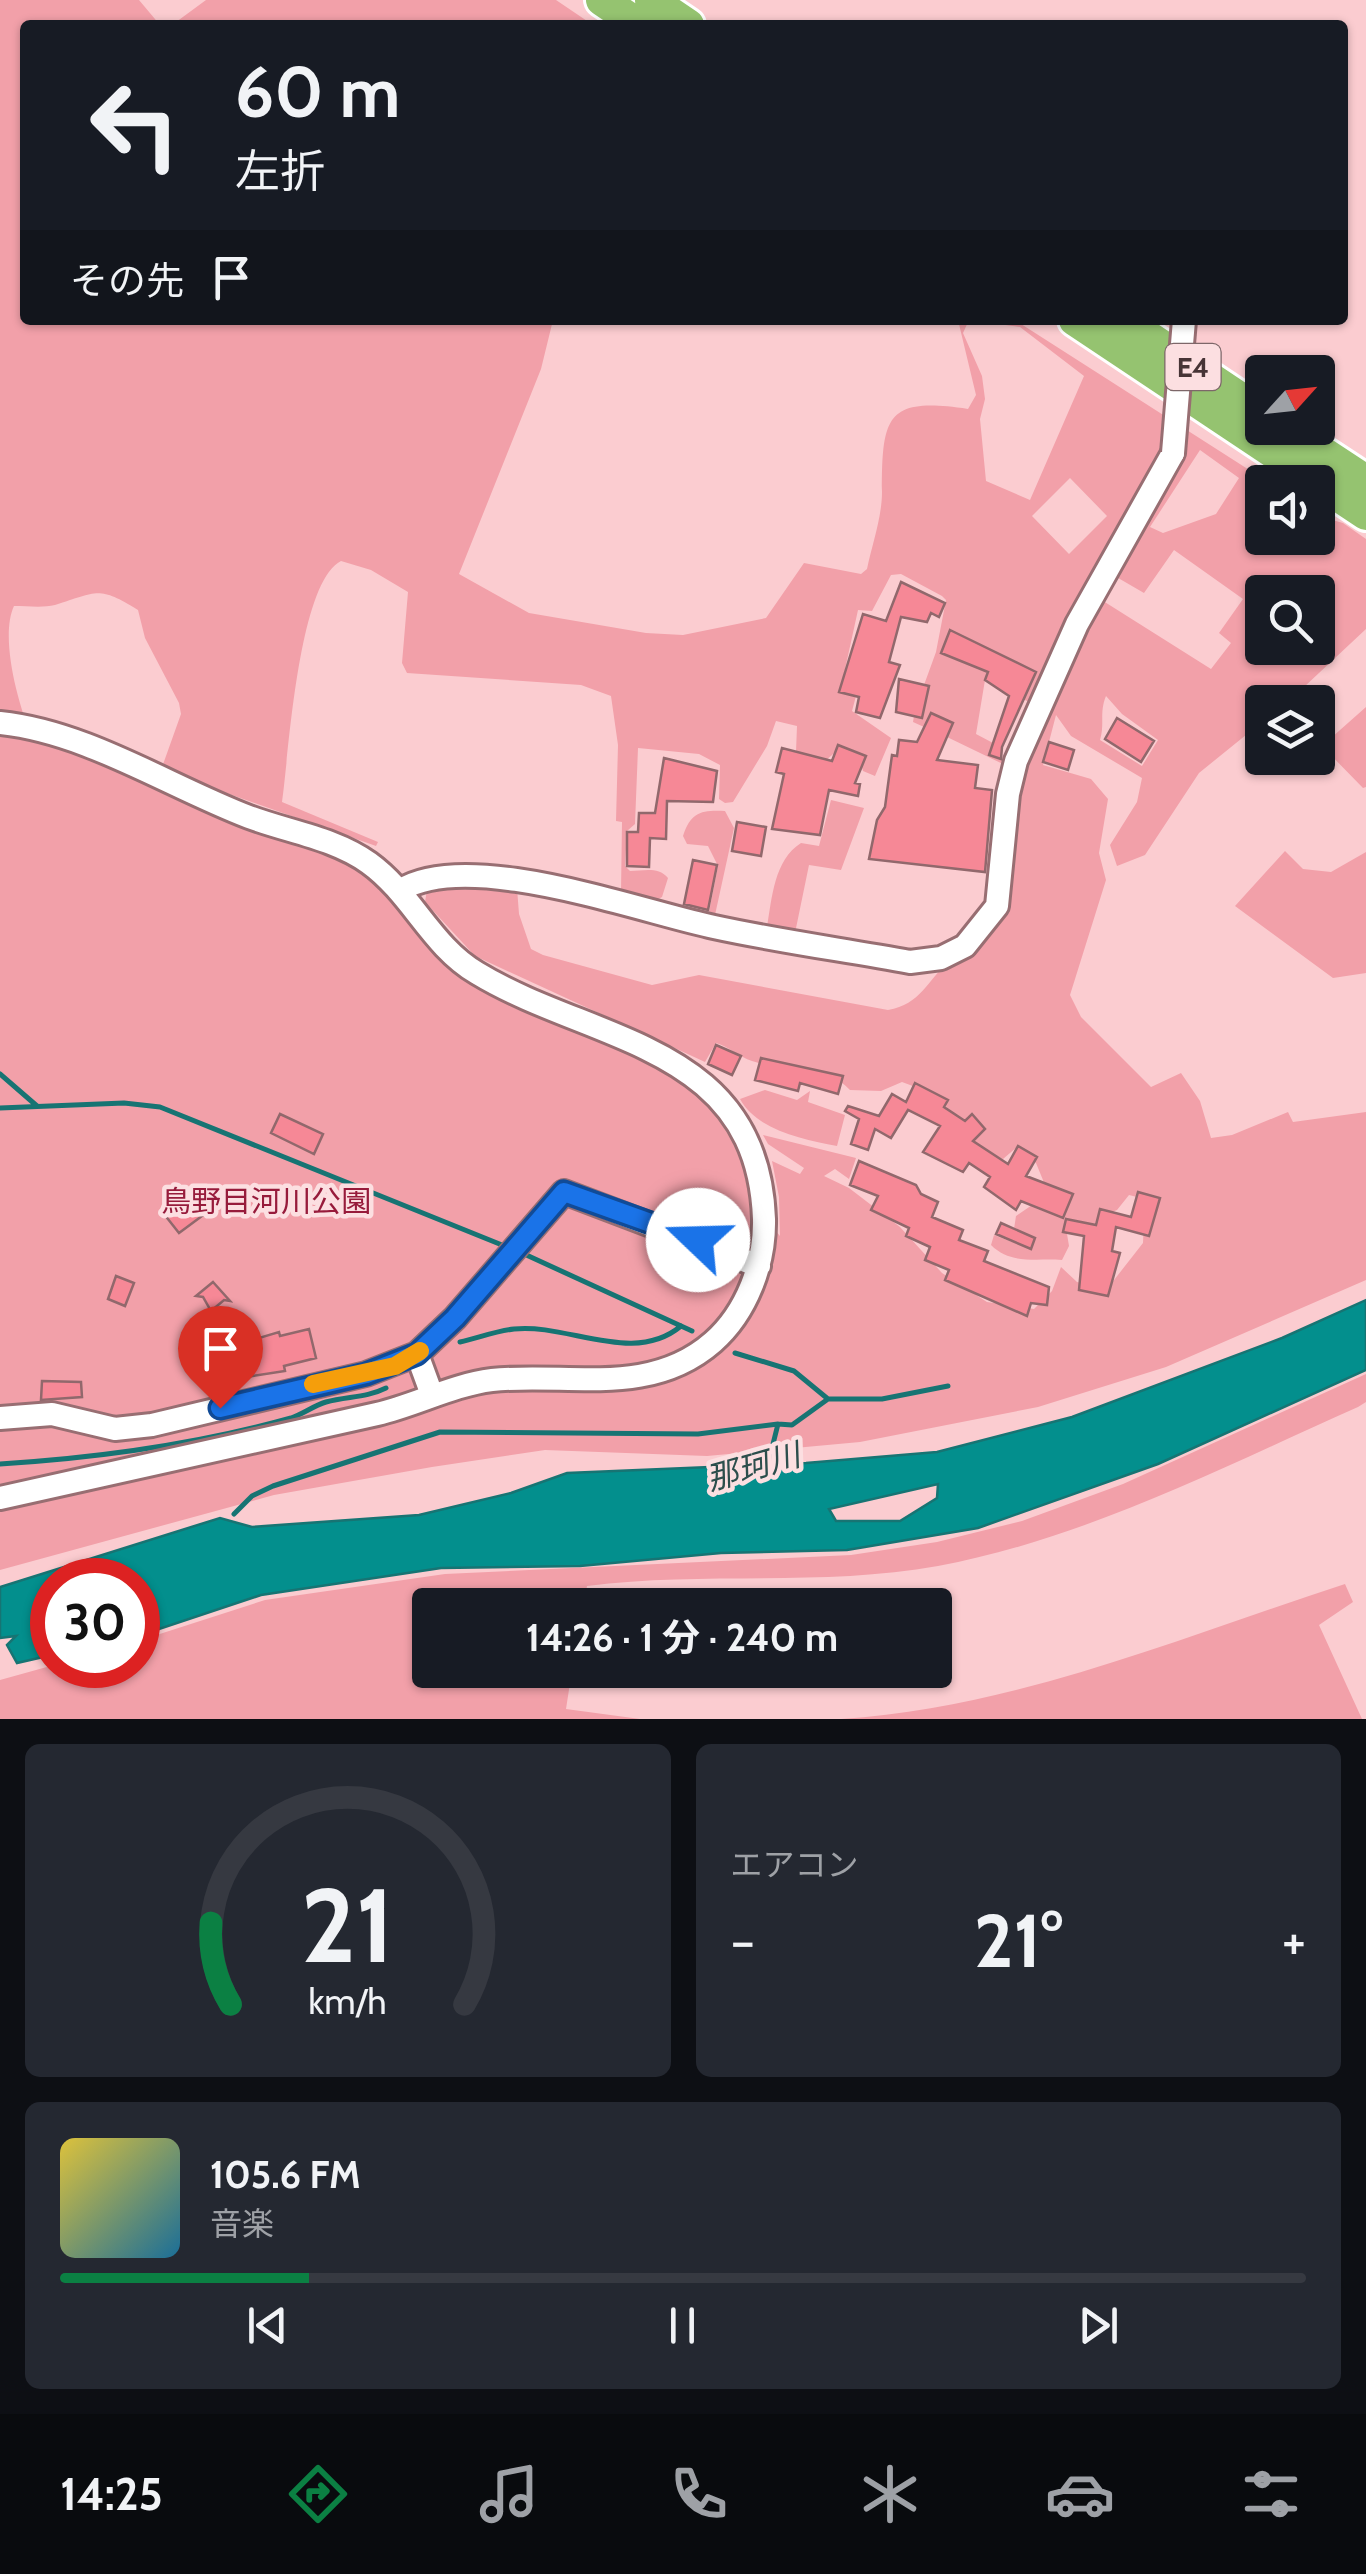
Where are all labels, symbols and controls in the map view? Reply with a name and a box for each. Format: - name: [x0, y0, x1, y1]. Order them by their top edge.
- text: 60 m: [235, 49, 400, 135]
- icon: left: [70, 60, 200, 190]
- text: 左折: [235, 144, 325, 198]
- icon: arrive: [204, 250, 259, 305]
- text: その先: [70, 257, 184, 304]
- road number: E4: [1166, 344, 1220, 390]
- north arrow: [1245, 355, 1335, 445]
- map controls: [1245, 355, 1335, 775]
- button: sound: [1245, 465, 1335, 555]
- button: search: [1245, 575, 1335, 665]
- button: layers: [1245, 685, 1335, 775]
- park label: 鳥野目河川公園: [161, 1183, 371, 1220]
- position arrow: [646, 1188, 750, 1292]
- pin: [178, 1306, 263, 1409]
- icon: arrive: [193, 1321, 248, 1376]
- water label: 那珂川: [701, 1434, 807, 1498]
- speed limit sign: 30: [30, 1558, 160, 1688]
- text: 14:26 · 1 分 · 240 m: [526, 1614, 838, 1661]
- text: エアコン: [731, 1845, 859, 1884]
- text: 21: [301, 1862, 394, 1988]
- text: 21°: [974, 1895, 1063, 1986]
- text: −: [731, 1907, 755, 1974]
- text: +: [1282, 1907, 1306, 1974]
- text: km/h: [309, 1980, 387, 2023]
- text: 105.6 FM: [210, 2151, 361, 2198]
- text: 音楽: [210, 2204, 274, 2243]
- icon: previous: [240, 2298, 295, 2353]
- icon: pause: [655, 2298, 710, 2353]
- icon: next: [1071, 2298, 1126, 2353]
- icon: directions: [283, 2459, 353, 2529]
- icon: music: [474, 2459, 544, 2529]
- icon: phone: [664, 2459, 734, 2529]
- icon: climate: [855, 2459, 925, 2529]
- icon: car: [1045, 2459, 1115, 2529]
- icon: filters: [1236, 2459, 1306, 2529]
- text: 14:25: [60, 2467, 163, 2521]

